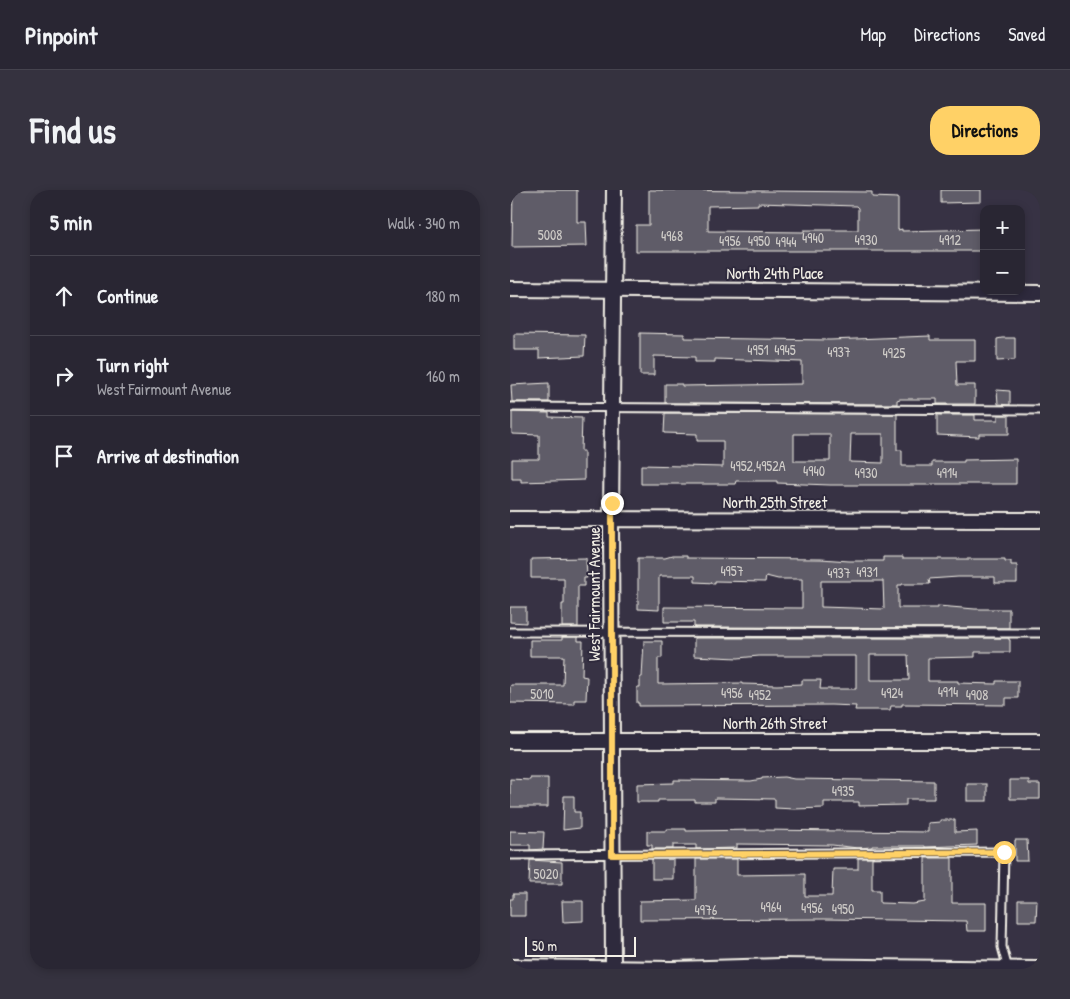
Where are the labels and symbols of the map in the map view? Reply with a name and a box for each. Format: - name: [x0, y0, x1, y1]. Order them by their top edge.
- house number: 5008: [538, 225, 562, 244]
- house number: 4968: [661, 226, 683, 245]
- house number: 4940: [802, 228, 824, 247]
- house number: 4930: [855, 230, 877, 249]
- house number: 4912: [939, 230, 961, 249]
- house number: 4956: [719, 231, 741, 250]
- house number: 4950: [748, 231, 770, 250]
- house number: 4944: [776, 232, 796, 251]
- street label: North 24th Place: [726, 262, 824, 284]
- house number: 4951: [747, 340, 769, 359]
- house number: 4945: [774, 340, 796, 359]
- house number: 4937: [827, 342, 851, 361]
- house number: 4925: [883, 343, 906, 362]
- house number: 4952,4952A: [730, 456, 786, 475]
- house number: 4940: [803, 461, 825, 480]
- house number: 4930: [855, 463, 877, 482]
- house number: 4914: [937, 463, 957, 482]
- street label: North 25th Street: [723, 491, 828, 513]
- route end: [601, 492, 624, 515]
- street label: West Fairmount Avenue: [583, 526, 605, 661]
- house number: 4957: [720, 561, 744, 580]
- house number: 4931: [856, 562, 878, 581]
- house number: 4937: [827, 563, 851, 582]
- house number: 4914: [938, 682, 958, 701]
- house number: 4956: [721, 683, 743, 702]
- house number: 4924: [881, 683, 903, 702]
- house number: 5010: [530, 684, 554, 703]
- house number: 4952: [749, 685, 772, 704]
- house number: 4908: [966, 685, 988, 704]
- street label: North 26th Street: [723, 712, 828, 734]
- house number: 4935: [832, 781, 854, 800]
- route start: [993, 841, 1016, 864]
- house number: 5020: [533, 864, 559, 883]
- house number: 4964: [760, 897, 782, 916]
- house number: 4956: [801, 898, 823, 917]
- house number: 4950: [832, 899, 854, 918]
- house number: 4976: [695, 900, 718, 919]
- scale bar: [525, 934, 636, 957]

